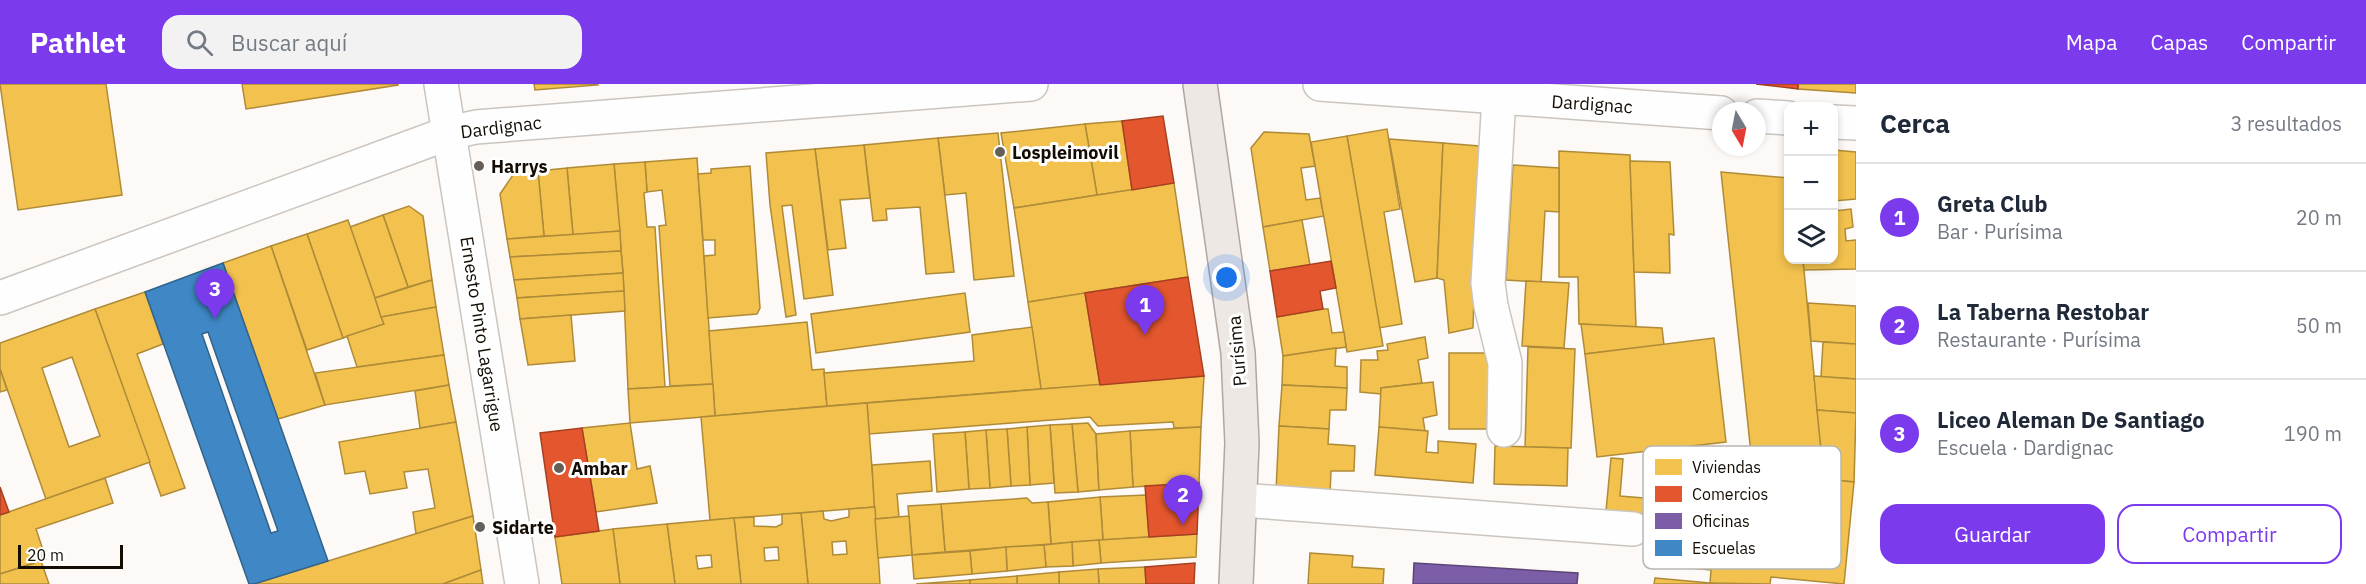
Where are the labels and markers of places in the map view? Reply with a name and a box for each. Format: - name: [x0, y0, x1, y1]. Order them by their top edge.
- place label: Lospleimovil: [1012, 141, 1119, 164]
- marker: Lospleimovil: [993, 145, 1007, 159]
- place label: Harrys: [491, 155, 547, 178]
- marker: Harrys: [472, 159, 486, 173]
- pin: 3: [196, 270, 234, 319]
- pin: 1: [1126, 286, 1164, 335]
- place label: Ambar: [571, 457, 628, 480]
- marker: Ambar: [552, 461, 566, 475]
- pin: 2: [1164, 476, 1202, 525]
- place label: Sidarte: [492, 516, 554, 539]
- marker: Sidarte: [473, 520, 487, 534]

